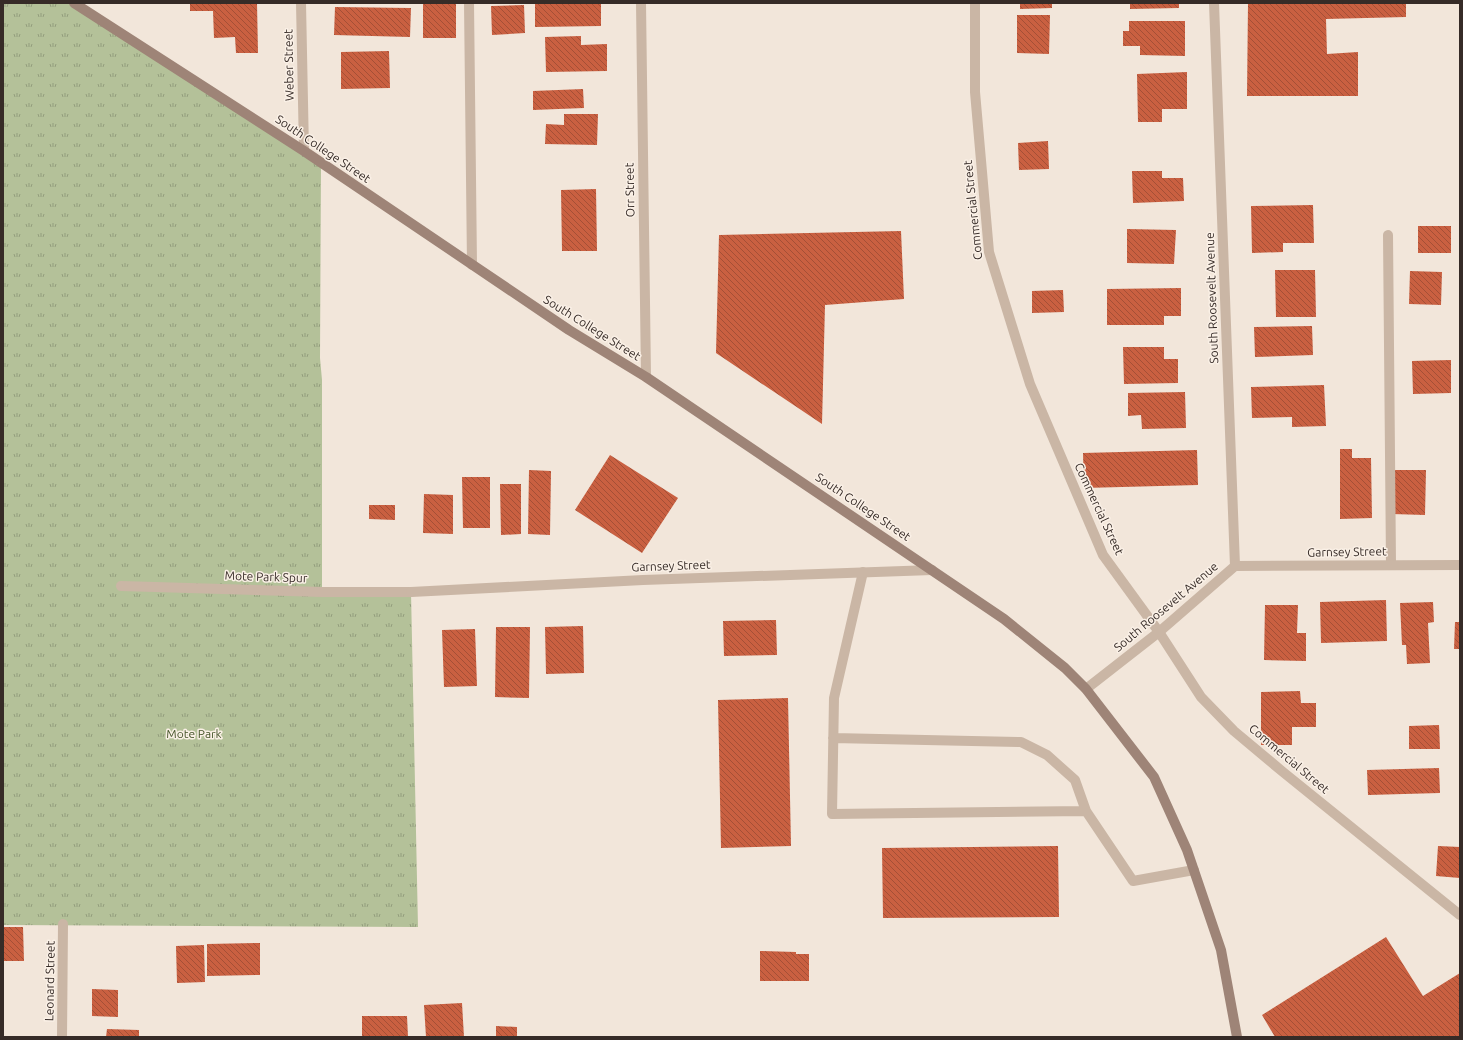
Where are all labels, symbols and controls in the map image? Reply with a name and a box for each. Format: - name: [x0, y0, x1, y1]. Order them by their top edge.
- street label: Weber Street: [281, 29, 296, 101]
- street label: South College Street: [273, 112, 373, 185]
- street label: Commercial Street: [961, 159, 984, 261]
- street label: Orr Street: [623, 162, 636, 217]
- street label: South Roosevelt Avenue: [1203, 232, 1220, 364]
- street label: South College Street: [542, 293, 643, 363]
- street label: Commercial Street: [1072, 461, 1127, 557]
- street label: South College Street: [813, 470, 913, 543]
- street label: Garnsey Street: [1307, 544, 1387, 559]
- street label: Garnsey Street: [631, 558, 711, 573]
- street label: South Roosevelt Avenue: [1111, 559, 1220, 654]
- street label: Mote Park Spur: [224, 569, 308, 584]
- street label: Commercial Street: [1247, 721, 1332, 796]
- park label: Mote Park: [166, 727, 222, 740]
- street label: Leonard Street: [42, 940, 57, 1021]

